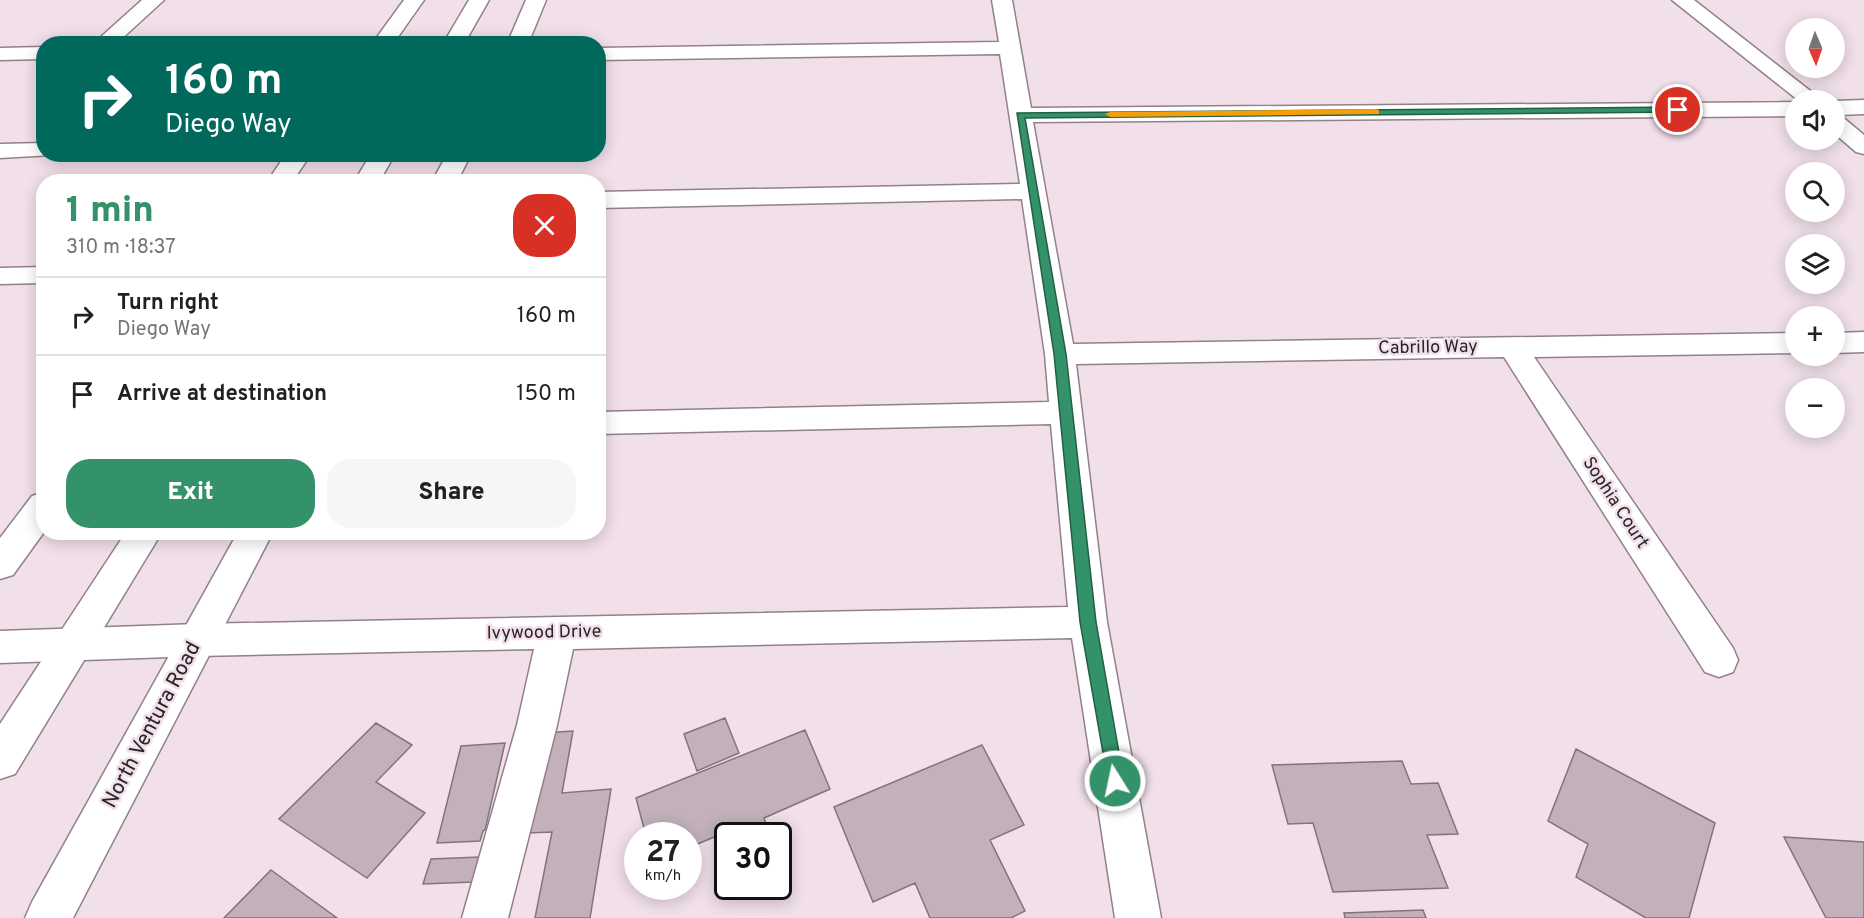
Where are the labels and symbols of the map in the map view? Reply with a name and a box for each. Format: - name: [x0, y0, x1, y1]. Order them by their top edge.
- north arrow: [1785, 18, 1845, 78]
- pin: [1652, 84, 1703, 135]
- street label: Cabrillo Way: [1378, 336, 1478, 360]
- street label: Sophia Court: [1577, 453, 1653, 553]
- street label: Ivywood Drive: [486, 621, 602, 645]
- street label: North Ventura Road: [97, 637, 207, 813]
- position arrow: [1083, 749, 1147, 813]
- speed limit sign: 30: [714, 822, 792, 900]

